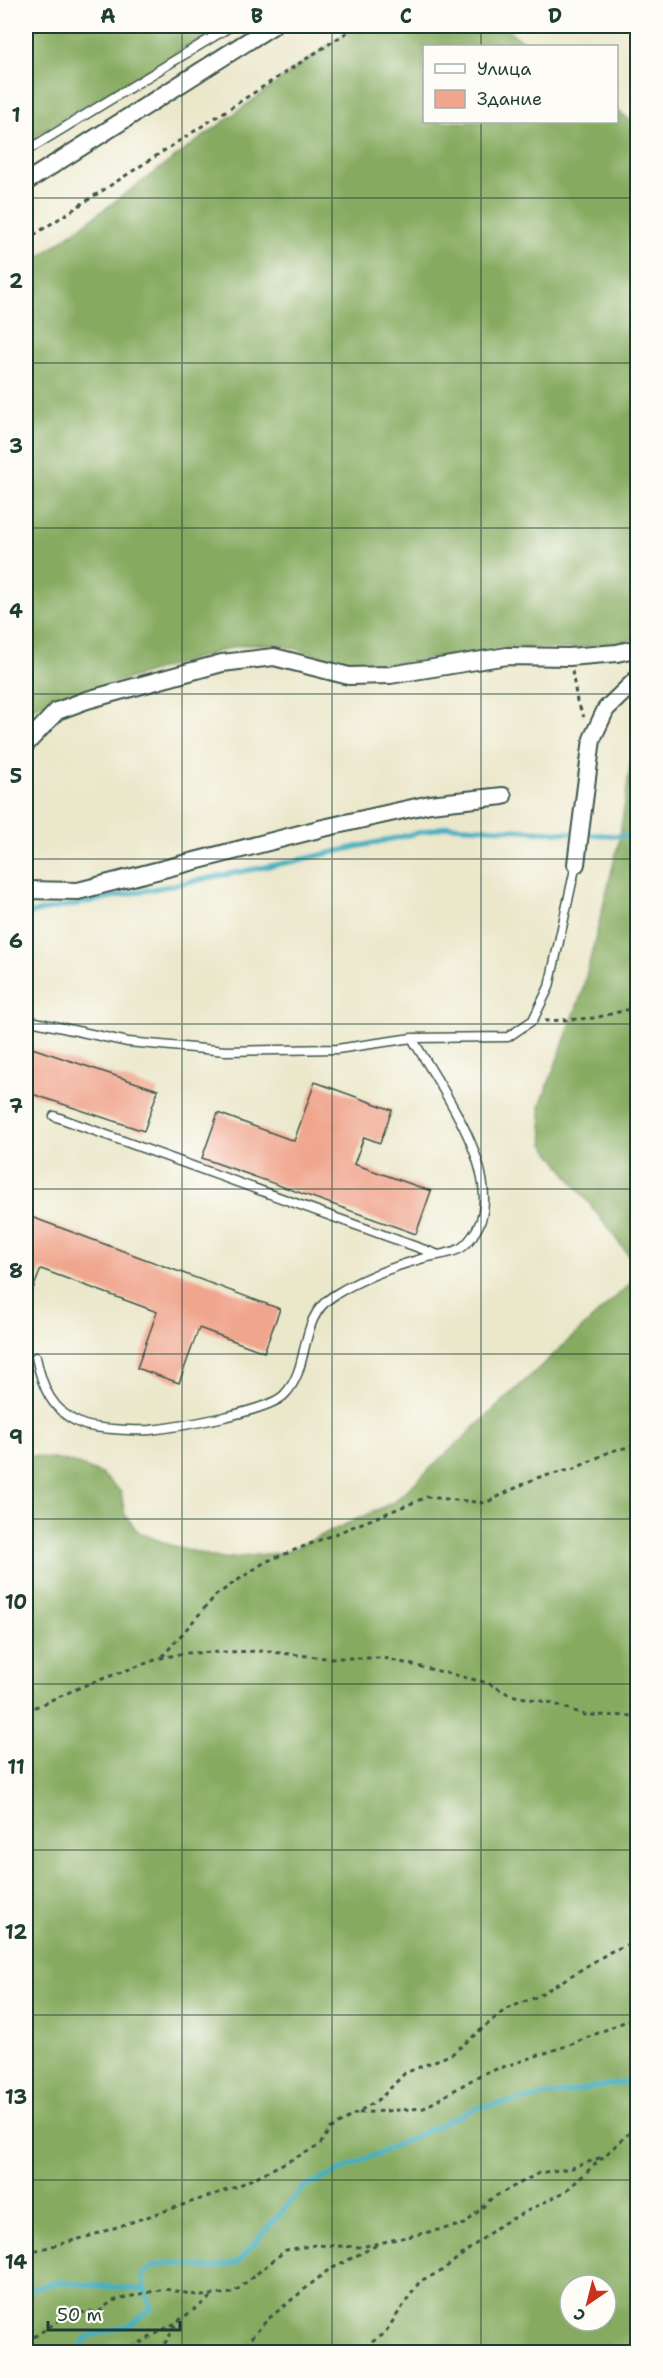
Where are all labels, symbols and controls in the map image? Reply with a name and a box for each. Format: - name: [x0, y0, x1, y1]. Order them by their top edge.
- text: A: [100, 3, 116, 29]
- text: B: [251, 3, 263, 29]
- text: C: [400, 3, 412, 29]
- text: D: [548, 3, 562, 29]
- legend: [423, 45, 618, 123]
- text: Улица: [477, 57, 531, 81]
- text: Здание: [477, 87, 542, 111]
- text: 1: [11, 102, 21, 128]
- text: 2: [9, 268, 23, 294]
- text: 3: [9, 433, 23, 459]
- text: 4: [9, 598, 23, 624]
- text: 5: [10, 763, 22, 789]
- text: 6: [9, 928, 23, 954]
- text: 7: [9, 1093, 23, 1119]
- text: 8: [9, 1258, 23, 1284]
- text: 9: [9, 1424, 23, 1450]
- text: 10: [5, 1589, 27, 1615]
- text: 11: [7, 1754, 25, 1780]
- text: 12: [5, 1919, 27, 1945]
- text: 13: [5, 2084, 27, 2110]
- text: 14: [5, 2249, 27, 2275]
- north arrow: [558, 2273, 618, 2333]
- scale bar: [48, 2294, 180, 2332]
- text: 50 m: [57, 2303, 102, 2327]
- text: С: [569, 2303, 590, 2326]

